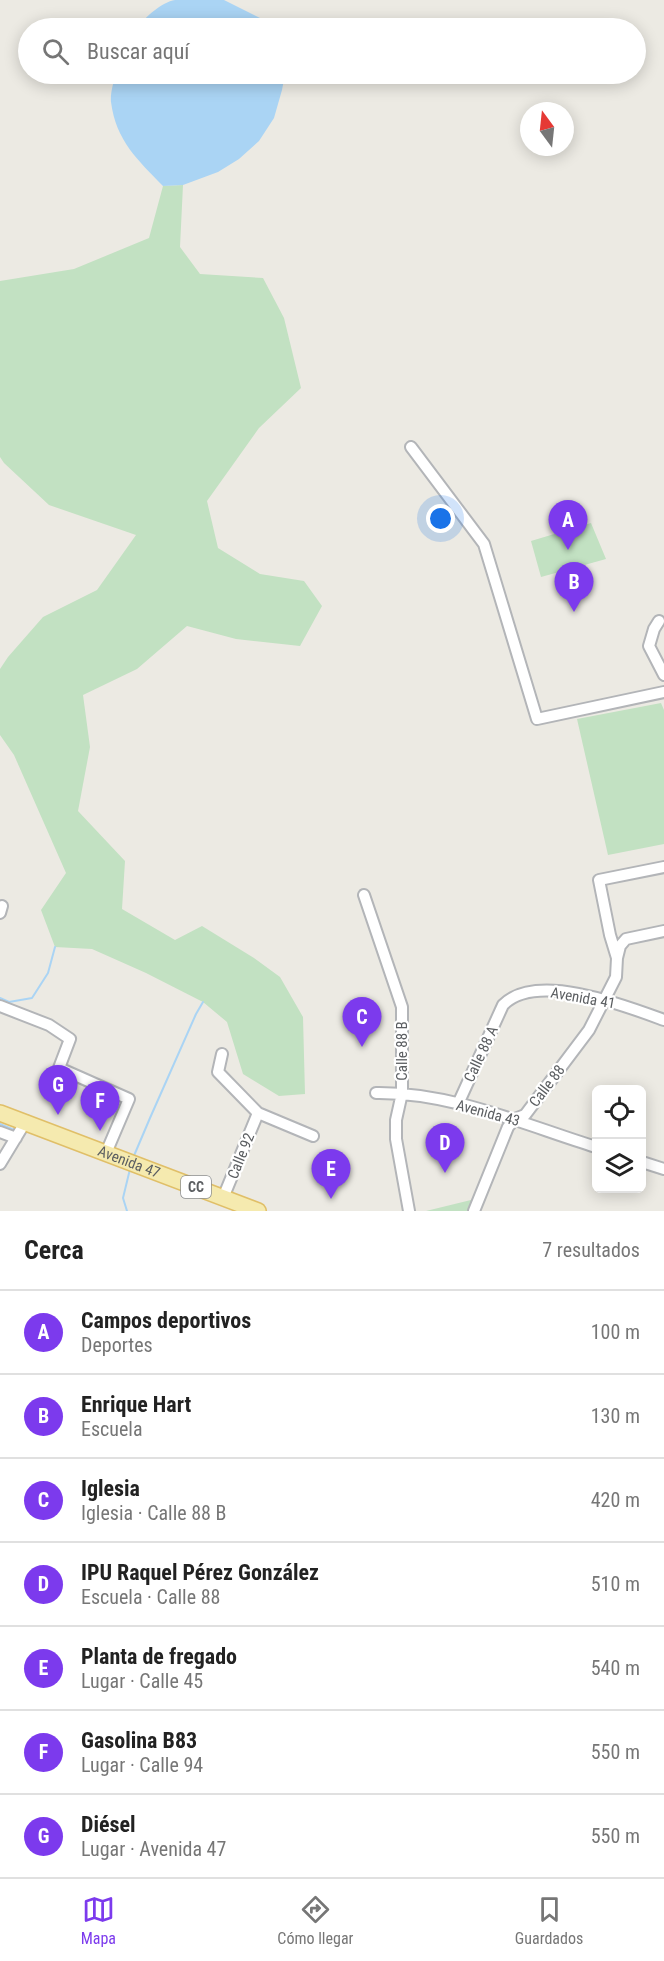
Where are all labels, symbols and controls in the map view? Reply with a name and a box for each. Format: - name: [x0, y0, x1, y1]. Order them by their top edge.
- search box: [18, 18, 646, 84]
- icon: search: [39, 35, 72, 68]
- text: Buscar aquí: [87, 39, 190, 64]
- north arrow: [520, 102, 574, 156]
- pin: A: [548, 500, 588, 550]
- your location: [426, 504, 455, 533]
- pin: B: [554, 562, 594, 612]
- street label: Avenida 41: [549, 983, 617, 1013]
- pin: C: [342, 998, 382, 1047]
- street label: Calle 88 B: [393, 1021, 411, 1081]
- street label: Calle 88 A: [460, 1023, 502, 1085]
- street label: Calle 88: [525, 1061, 569, 1111]
- pin: G: [38, 1066, 78, 1115]
- pin: F: [80, 1082, 120, 1131]
- map controls: [592, 1085, 646, 1193]
- button: locate: [592, 1085, 646, 1139]
- street label: Avenida 43: [454, 1096, 522, 1130]
- pin: D: [426, 1124, 464, 1173]
- street label: Calle 92: [224, 1130, 258, 1182]
- button: layers: [592, 1139, 646, 1193]
- street label: Avenida 47: [95, 1142, 163, 1182]
- pin: E: [312, 1150, 350, 1199]
- road number: CC: [181, 1176, 211, 1198]
- text: Cerca: [24, 1235, 84, 1265]
- text: 7 resultados: [542, 1238, 640, 1262]
- text: Campos deportivos: [81, 1308, 251, 1333]
- text: A: [38, 1320, 49, 1344]
- text: 100 m: [591, 1320, 640, 1344]
- text: Deportes: [81, 1333, 153, 1357]
- text: Enrique Hart: [81, 1392, 191, 1417]
- text: B: [38, 1404, 49, 1428]
- text: 130 m: [591, 1404, 640, 1428]
- text: Escuela: [81, 1417, 143, 1441]
- text: Iglesia: [81, 1476, 140, 1501]
- text: C: [38, 1488, 49, 1512]
- text: 420 m: [591, 1488, 640, 1512]
- text: Iglesia · Calle 88 B: [81, 1501, 227, 1525]
- text: IPU Raquel Pérez González: [81, 1560, 319, 1585]
- text: D: [38, 1572, 49, 1596]
- text: 510 m: [591, 1572, 640, 1596]
- text: Escuela · Calle 88: [81, 1585, 220, 1609]
- text: Planta de fregado: [81, 1644, 237, 1669]
- text: E: [39, 1656, 48, 1680]
- text: 540 m: [591, 1656, 640, 1680]
- text: Lugar · Calle 45: [81, 1669, 203, 1693]
- text: Gasolina B83: [81, 1728, 197, 1753]
- text: F: [39, 1740, 48, 1764]
- text: 550 m: [591, 1740, 640, 1764]
- text: Lugar · Calle 94: [81, 1753, 203, 1777]
- text: Diésel: [81, 1812, 136, 1837]
- text: G: [38, 1824, 49, 1848]
- text: 550 m: [591, 1824, 640, 1848]
- text: Lugar · Avenida 47: [81, 1837, 226, 1861]
- tab: Mapa: [81, 1893, 116, 1948]
- tab: Cómo llegar: [277, 1893, 353, 1948]
- tab: Guardados: [515, 1893, 583, 1948]

